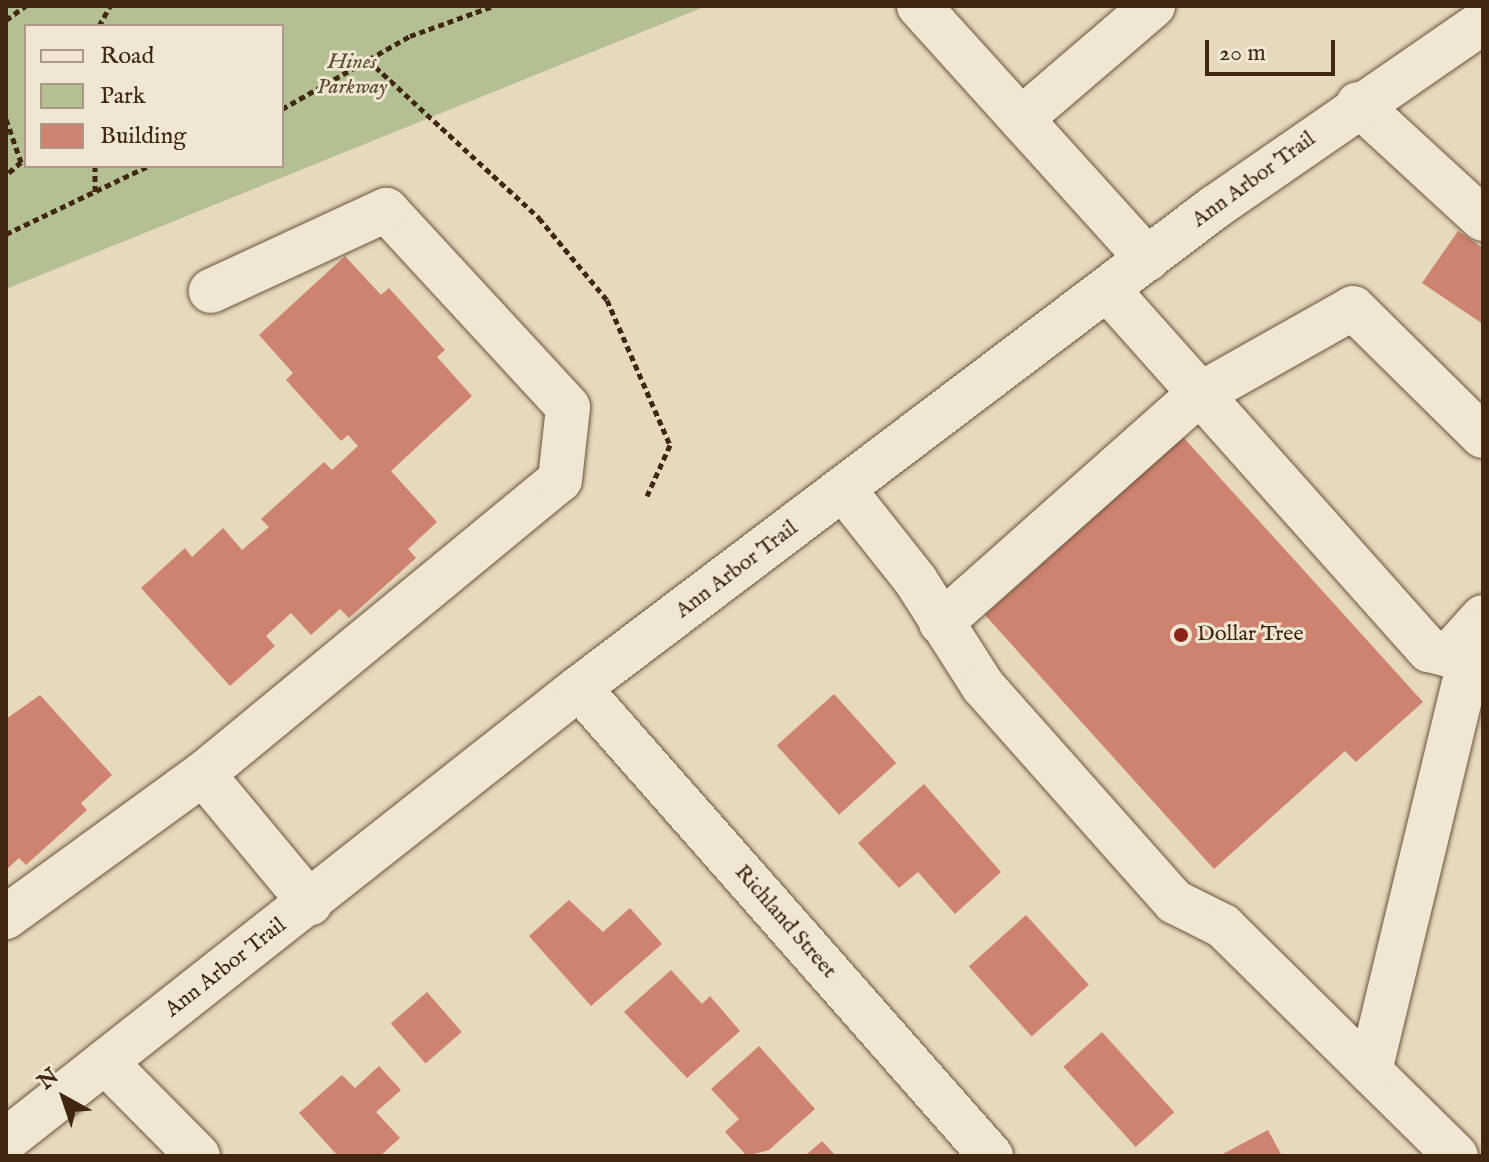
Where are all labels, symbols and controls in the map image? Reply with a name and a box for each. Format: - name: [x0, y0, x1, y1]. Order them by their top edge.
- legend: [24, 24, 284, 168]
- scale bar: [1209, 24, 1339, 74]
- text: 20 m: [1219, 38, 1266, 69]
- text: Road: [100, 41, 154, 72]
- park label: Hines Parkway: [317, 49, 387, 100]
- text: Park: [100, 81, 146, 112]
- text: Building: [100, 121, 186, 152]
- street label: Ann Arbor Trail: [1187, 126, 1321, 234]
- street label: Ann Arbor Trail: [671, 515, 803, 625]
- place label: Dollar Tree: [1197, 622, 1303, 648]
- marker: Dollar Tree: [1172, 626, 1190, 644]
- street label: Richland Street: [728, 860, 842, 984]
- street label: Ann Arbor Trail: [160, 913, 292, 1023]
- north arrow: [24, 1058, 104, 1138]
- text: N: [32, 1063, 65, 1096]

